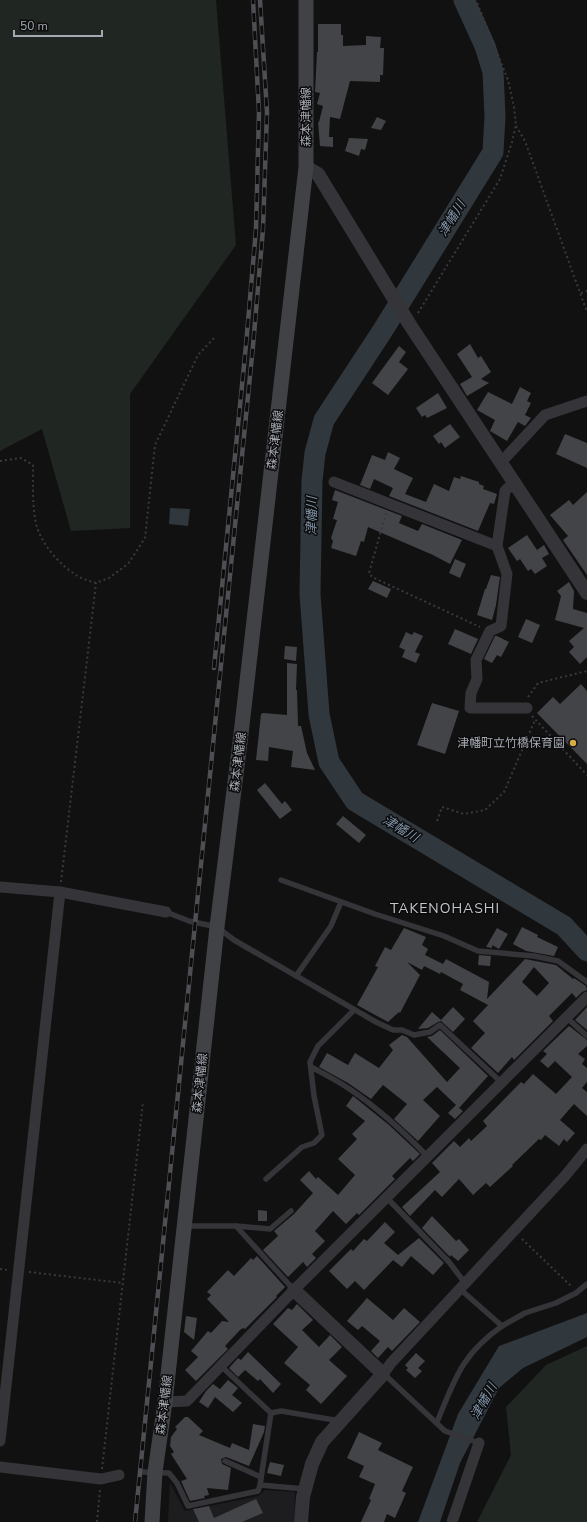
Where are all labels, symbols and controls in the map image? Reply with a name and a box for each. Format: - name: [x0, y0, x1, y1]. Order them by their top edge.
- scale bar: [14, 12, 102, 38]
- text: 50 m: [20, 18, 48, 34]
- street label: 森本津幡線: [298, 87, 314, 147]
- water label: 津幡川: [434, 196, 471, 240]
- street label: 森本津幡線: [263, 409, 287, 471]
- water label: 津幡川: [303, 494, 321, 536]
- street label: 森本津幡線: [226, 731, 250, 793]
- place label: 津幡町立竹橋保育園: [457, 735, 565, 751]
- marker: 津幡町立竹橋保育園: [568, 738, 578, 748]
- water label: 津幡川: [379, 811, 424, 848]
- district label: TAKENOHASHI: [390, 899, 500, 918]
- street label: 森本津幡線: [189, 1052, 211, 1114]
- street label: 森本津幡線: [152, 1374, 176, 1436]
- water label: 津幡川: [466, 1378, 502, 1423]

